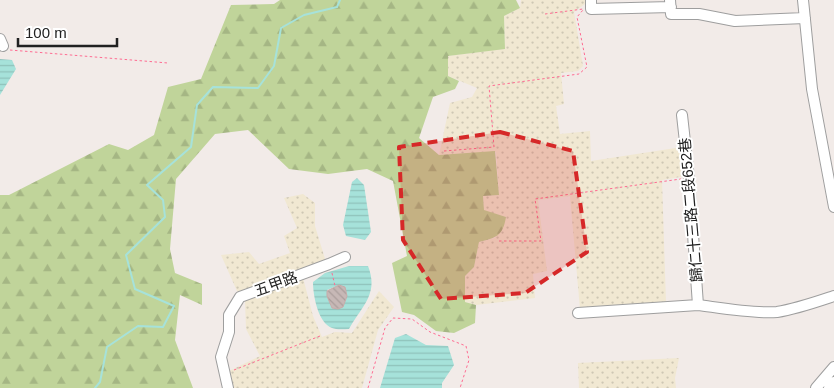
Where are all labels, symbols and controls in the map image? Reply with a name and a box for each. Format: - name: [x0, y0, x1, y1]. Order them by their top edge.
- scale bar: [18, 15, 116, 47]
- text: 100 m: [25, 24, 67, 41]
- street label: 歸仁十三路二段652巷: [676, 137, 705, 283]
- street label: 五甲路: [252, 268, 300, 299]

